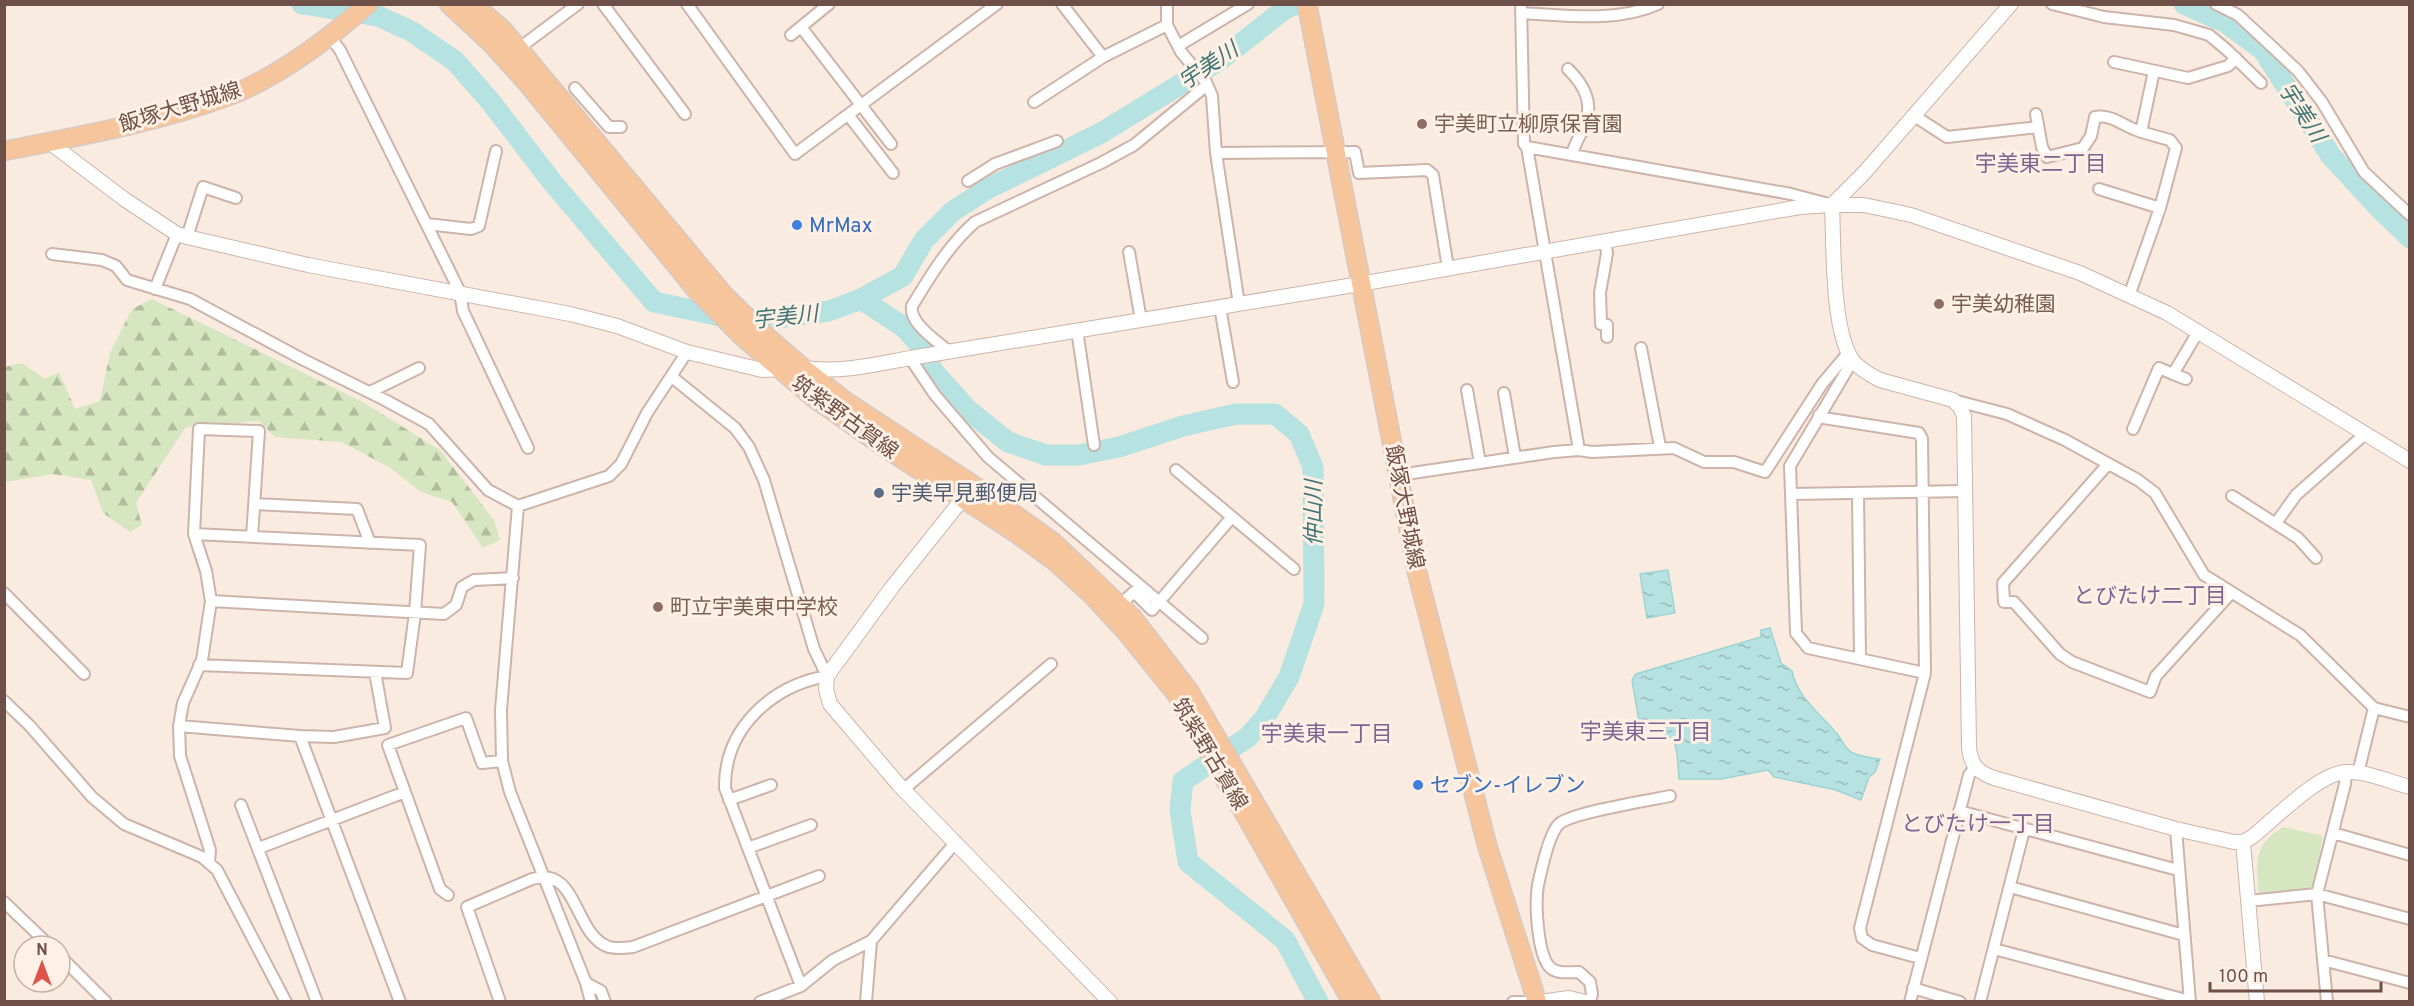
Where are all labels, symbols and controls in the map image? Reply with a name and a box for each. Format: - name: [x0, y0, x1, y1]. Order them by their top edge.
- water label: 宇美川: [1174, 36, 1246, 97]
- street label: 飯塚大野城線: [116, 77, 245, 140]
- water label: 宇美川: [2272, 78, 2331, 150]
- place label: 宇美町立柳原保育園: [1434, 112, 1623, 139]
- marker: 宇美町立柳原保育園: [1415, 117, 1429, 131]
- district label: 宇美東二丁目: [1975, 152, 2107, 179]
- place label: MrMax: [809, 213, 873, 240]
- marker: MrMax: [790, 218, 804, 232]
- place label: 宇美幼稚園: [1951, 292, 2056, 319]
- marker: 宇美幼稚園: [1932, 297, 1946, 311]
- water label: 宇美川: [751, 301, 821, 335]
- street label: 筑紫野古賀線: [785, 370, 903, 466]
- street label: 飯塚大野城線: [1378, 443, 1429, 572]
- water label: 仲山川: [1302, 478, 1329, 546]
- place label: 宇美早見郵便局: [891, 481, 1038, 508]
- marker: 宇美早見郵便局: [872, 486, 886, 500]
- district label: とびたけ二丁目: [2073, 584, 2227, 611]
- place label: 町立宇美東中学校: [670, 595, 838, 622]
- marker: 町立宇美東中学校: [651, 600, 665, 614]
- street label: 筑紫野古賀線: [1165, 694, 1253, 816]
- district label: 宇美東三丁目: [1580, 720, 1712, 747]
- district label: 宇美東一丁目: [1261, 722, 1393, 749]
- place label: セブン-イレブン: [1430, 773, 1585, 800]
- marker: セブン-イレブン: [1411, 778, 1425, 792]
- district label: とびたけ一丁目: [1901, 812, 2055, 839]
- north arrow: [12, 934, 72, 994]
- text: N: [36, 941, 48, 961]
- scale bar: [2210, 955, 2381, 993]
- text: 100 m: [2219, 966, 2268, 989]

